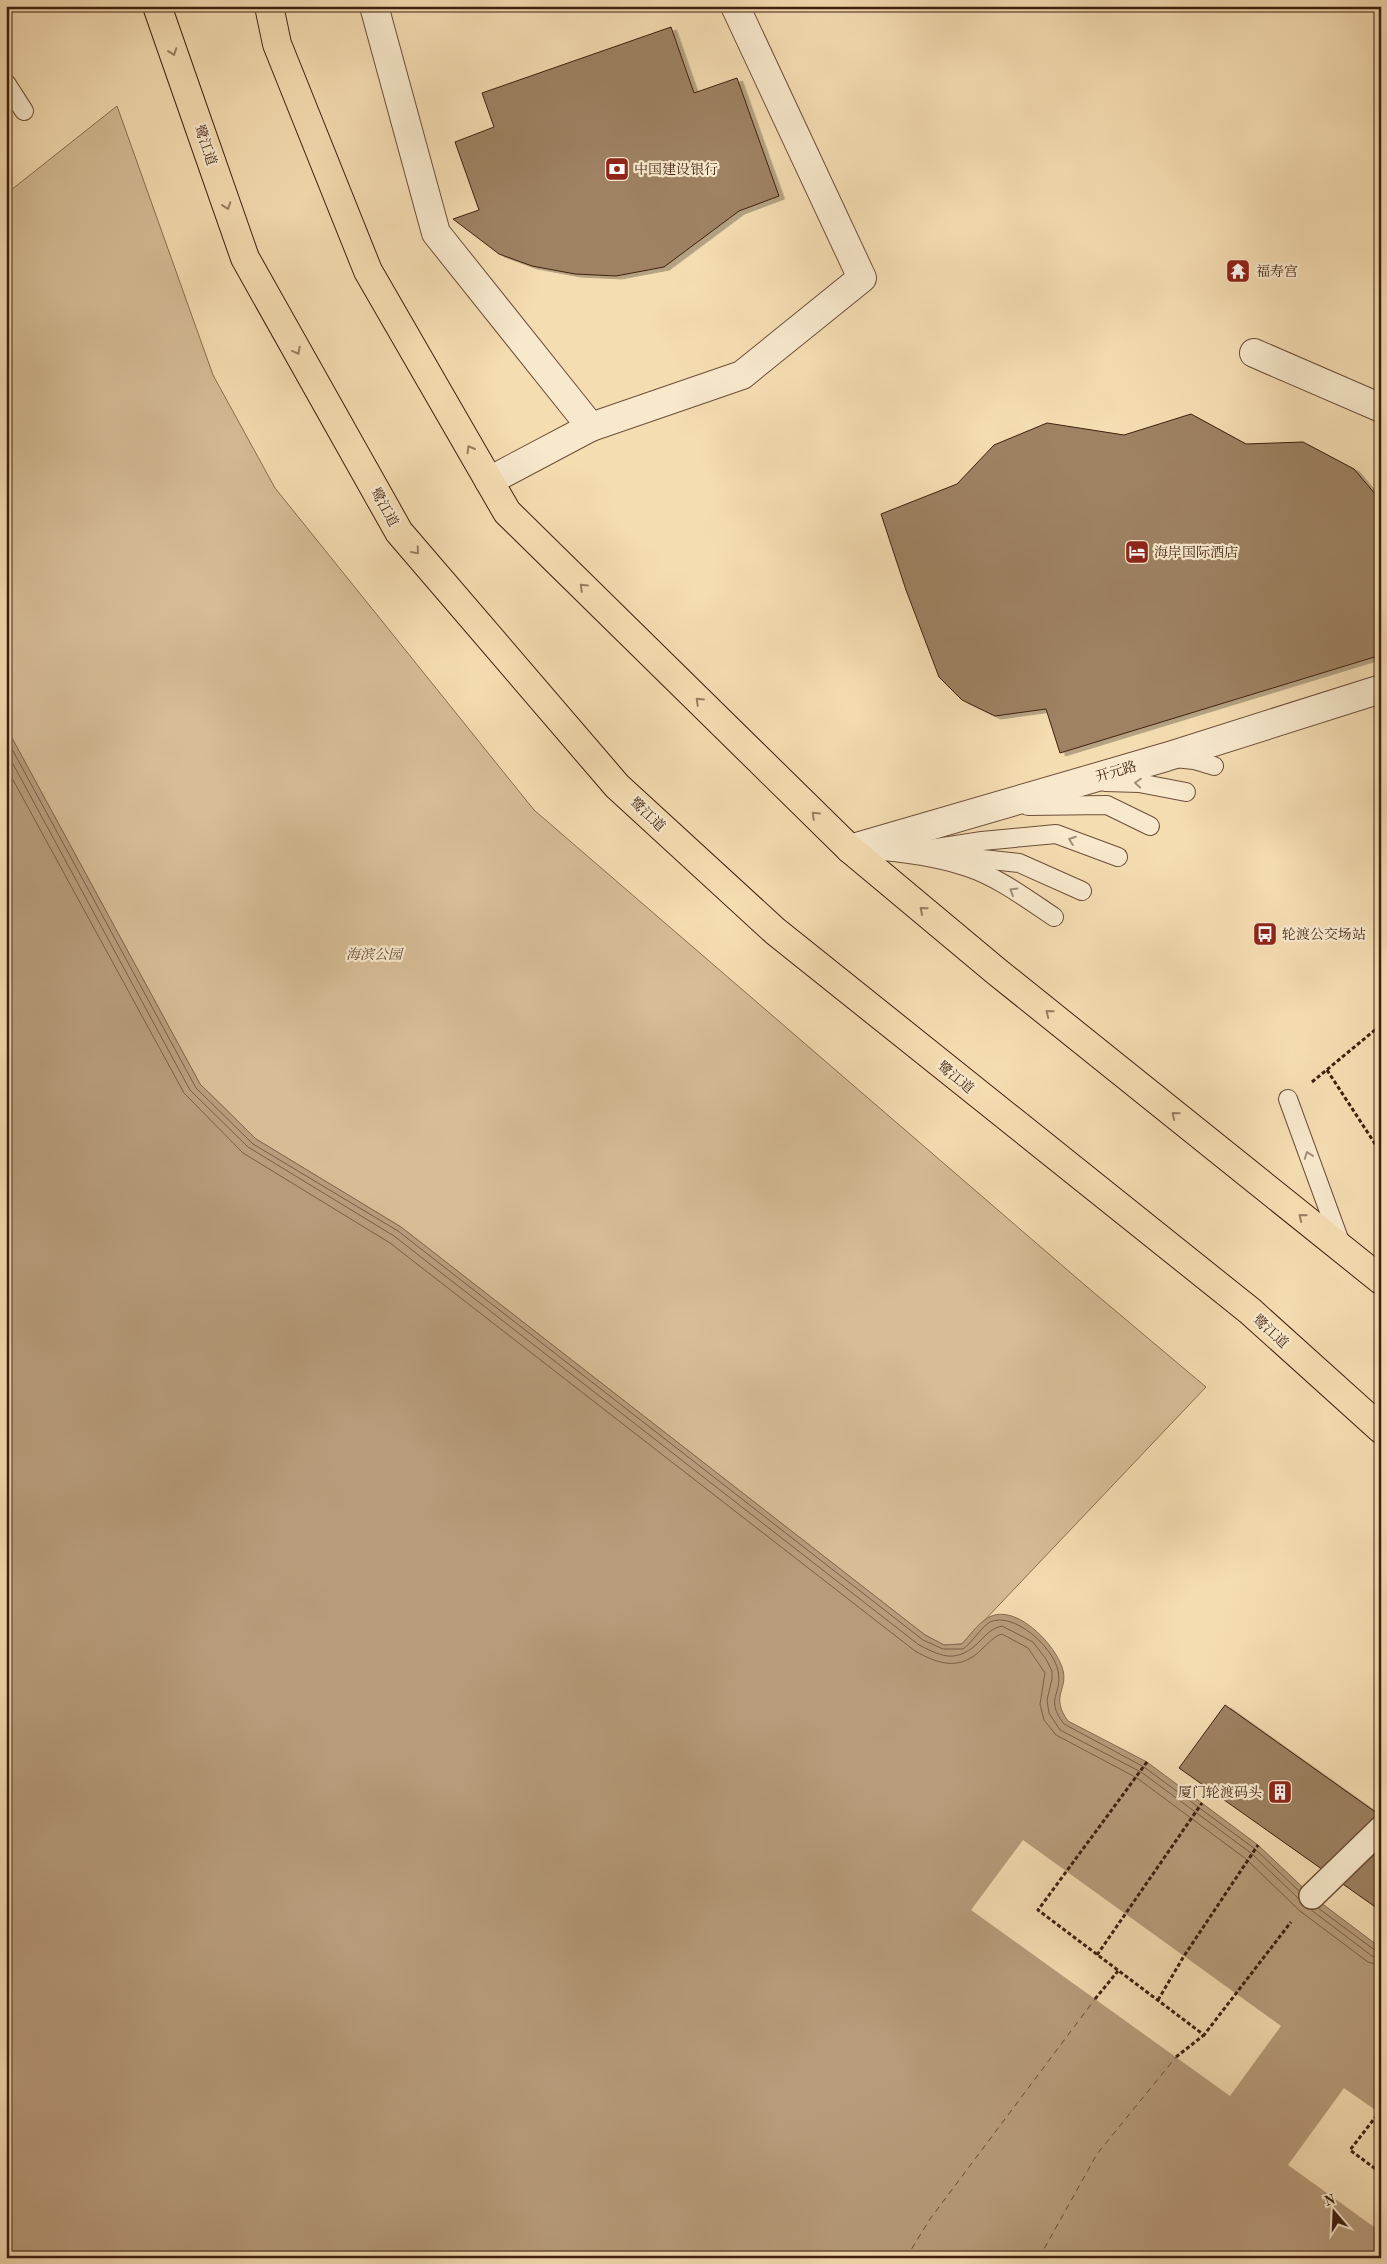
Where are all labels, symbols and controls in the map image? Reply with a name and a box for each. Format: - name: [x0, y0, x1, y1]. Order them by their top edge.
- one-way arrow: [167, 47, 177, 56]
- street label: 鹭江道: [192, 123, 219, 167]
- bank icon: 中国建设银行: [604, 156, 630, 182]
- place label: 中国建设银行: [634, 162, 718, 177]
- one-way arrow: [221, 201, 231, 209]
- temple icon: 福寿宫: [1225, 258, 1251, 284]
- place label: 福寿宫: [1256, 264, 1298, 279]
- one-way arrow: [291, 346, 301, 355]
- one-way arrow: [466, 446, 476, 455]
- street label: 鹭江道: [368, 485, 401, 529]
- hotel icon: 海岸国际酒店: [1124, 539, 1150, 565]
- one-way arrow: [410, 545, 418, 554]
- place label: 海岸国际酒店: [1154, 545, 1238, 560]
- one-way arrow: [580, 584, 589, 593]
- one-way arrow: [696, 698, 705, 707]
- street label: 开元路: [1094, 758, 1138, 784]
- one-way arrow: [1134, 778, 1142, 789]
- street label: 鹭江道: [627, 795, 668, 834]
- one-way arrow: [812, 811, 821, 820]
- one-way arrow: [1069, 836, 1077, 846]
- one-way arrow: [1010, 887, 1019, 897]
- one-way arrow: [920, 906, 929, 915]
- bus stop icon: 轮渡公交场站: [1252, 921, 1278, 947]
- place label: 轮渡公交场站: [1282, 927, 1366, 942]
- park label: 海滨公园: [346, 947, 404, 962]
- one-way arrow: [1046, 1010, 1055, 1018]
- street label: 鹭江道: [935, 1058, 977, 1096]
- one-way arrow: [1172, 1112, 1181, 1120]
- one-way arrow: [1304, 1151, 1314, 1159]
- one-way arrow: [1299, 1214, 1308, 1222]
- street label: 鹭江道: [1250, 1312, 1291, 1351]
- building icon: 厦门轮渡码头: [1267, 1779, 1293, 1805]
- place label: 厦门轮渡码头: [1178, 1785, 1262, 1800]
- north arrow: [1310, 2186, 1360, 2236]
- text: N: [1323, 2192, 1338, 2209]

